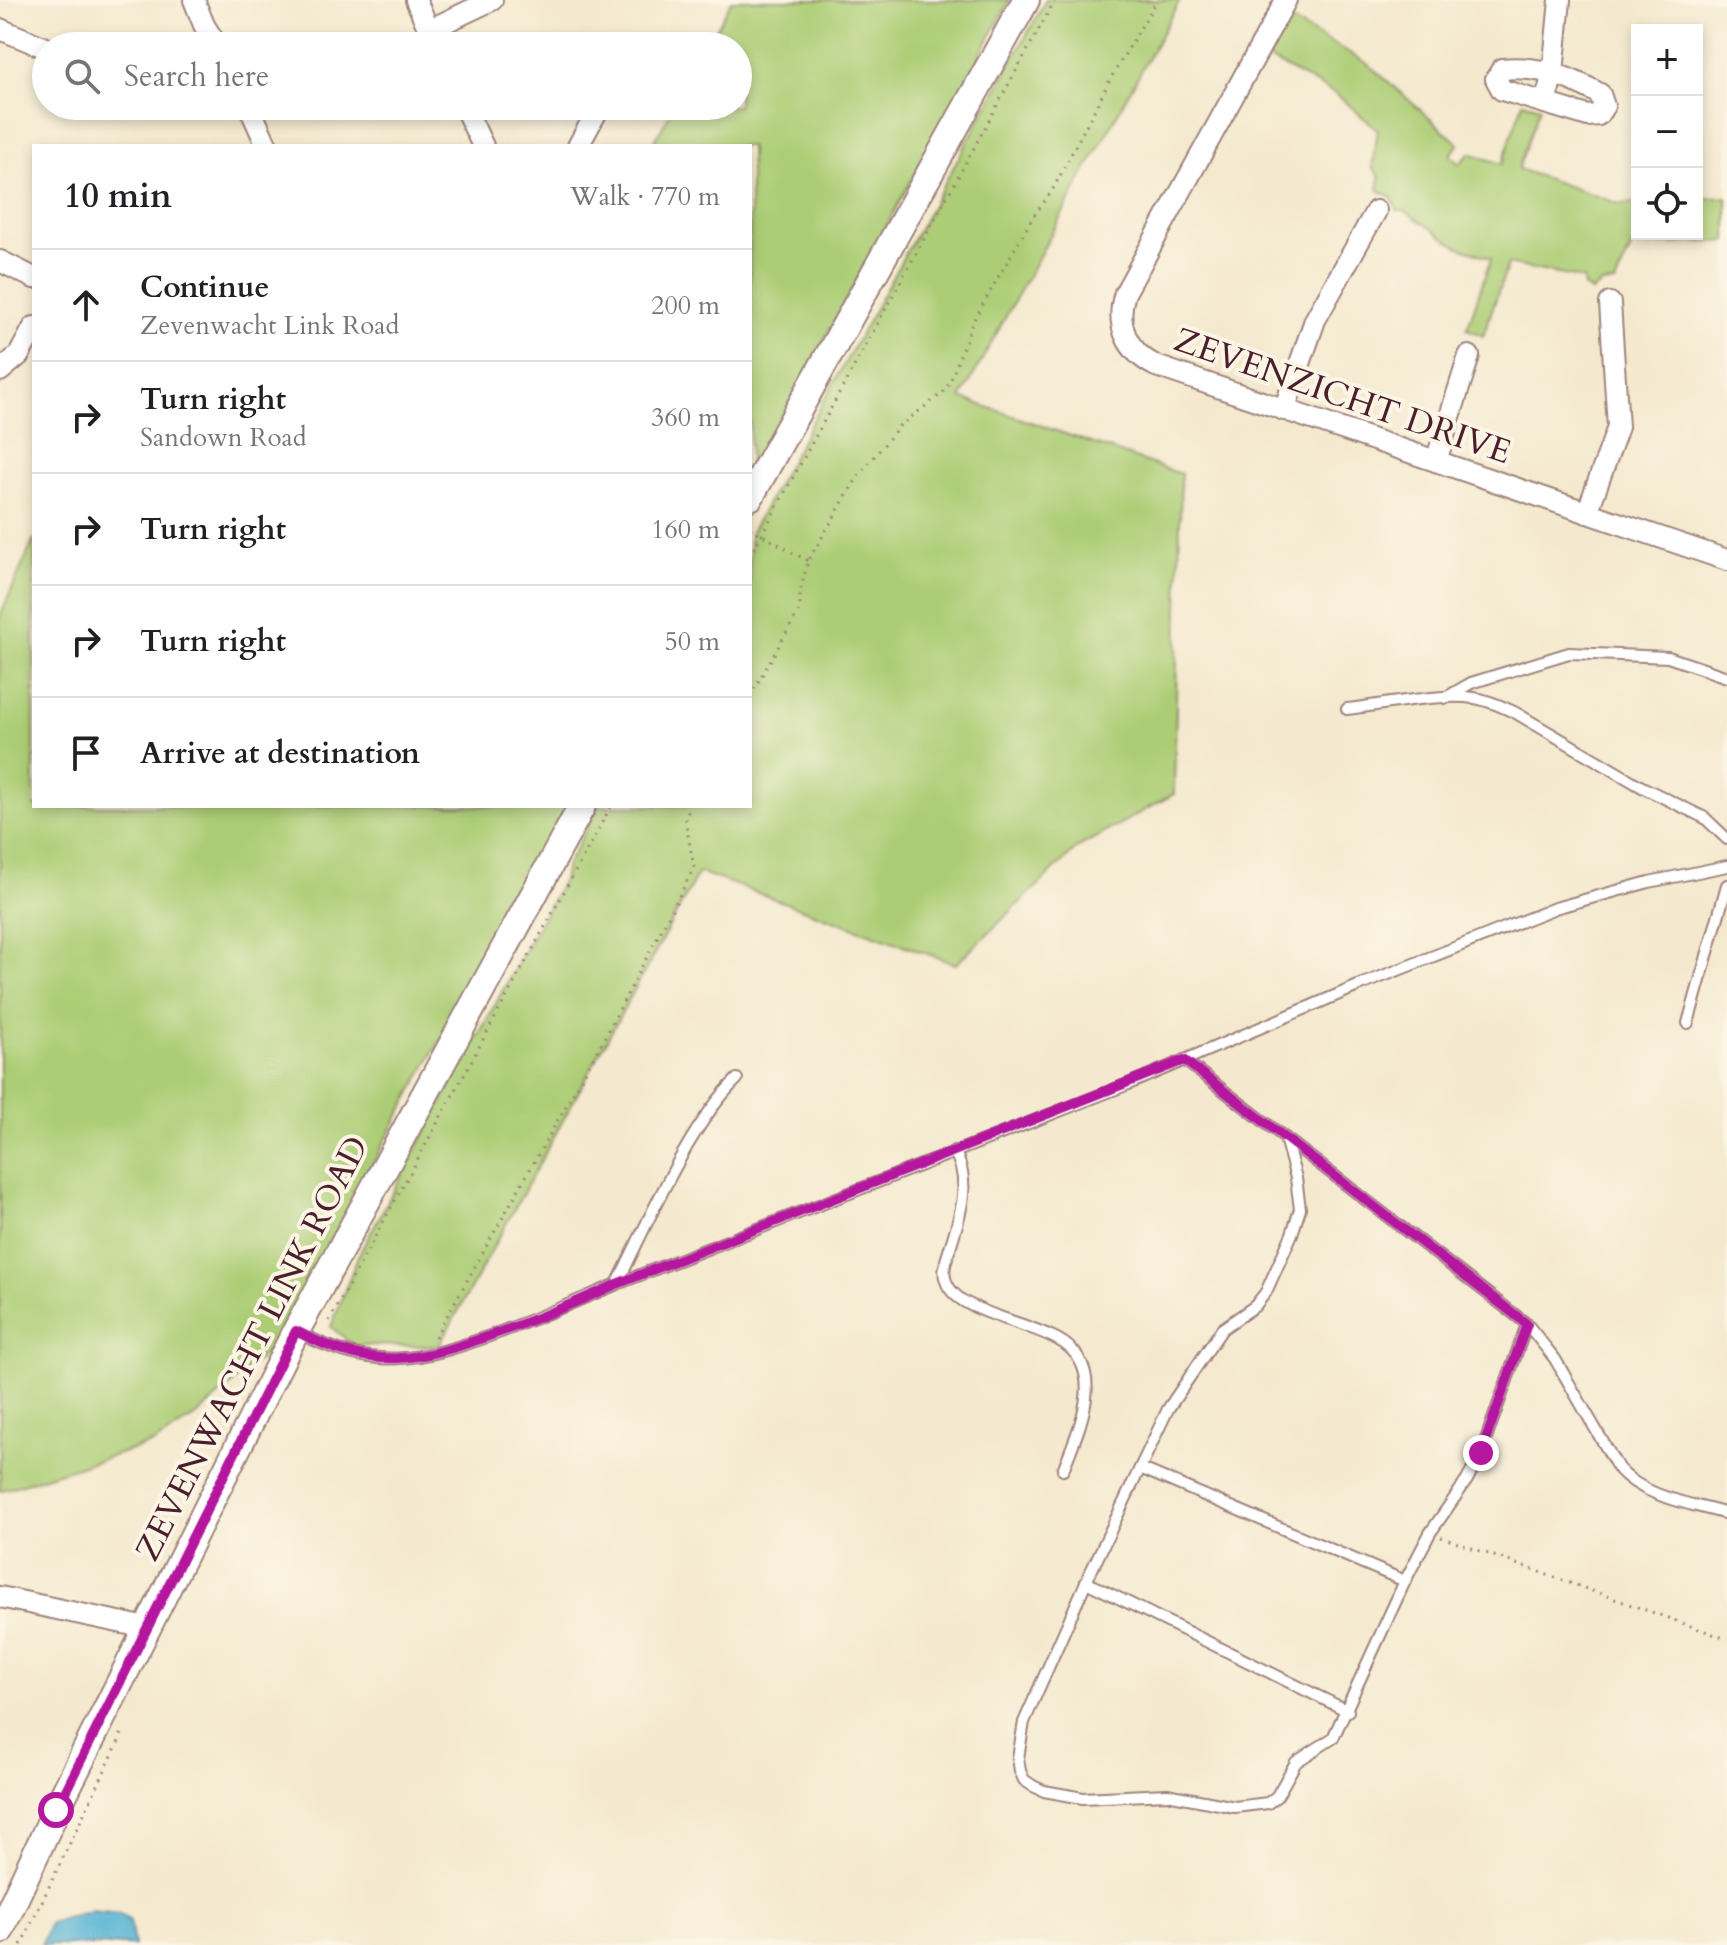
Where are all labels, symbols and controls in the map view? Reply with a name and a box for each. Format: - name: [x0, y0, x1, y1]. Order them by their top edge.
- map controls: [1631, 24, 1703, 240]
- button: +: [1631, 24, 1703, 96]
- search box: [32, 32, 752, 120]
- icon: search: [60, 54, 104, 98]
- text: Search here: [124, 56, 269, 97]
- button: −: [1631, 96, 1703, 168]
- button: locate: [1631, 168, 1703, 240]
- text: 10 min: [64, 173, 172, 219]
- text: Walk · 770 m: [570, 179, 720, 214]
- text: Continue: [140, 267, 269, 308]
- icon: ahead: [64, 283, 108, 327]
- text: 200 m: [651, 288, 720, 323]
- text: Zevenwacht Link Road: [140, 308, 399, 343]
- street label: ZEVENZICHT DRIVE: [1168, 317, 1517, 475]
- text: Turn right: [140, 379, 286, 420]
- icon: right: [64, 395, 108, 439]
- text: 360 m: [651, 400, 720, 435]
- text: Sandown Road: [140, 420, 307, 455]
- icon: right: [64, 507, 108, 551]
- text: Turn right: [140, 509, 286, 550]
- text: 160 m: [651, 512, 720, 547]
- icon: right: [64, 619, 108, 663]
- text: Turn right: [140, 621, 286, 662]
- text: 50 m: [664, 624, 720, 659]
- icon: arrive: [64, 731, 108, 775]
- text: Arrive at destination: [140, 733, 420, 774]
- street label: ZEVENWACHT LINK ROAD: [125, 1128, 379, 1569]
- route end: [1463, 1435, 1499, 1471]
- route start: [38, 1792, 74, 1828]

